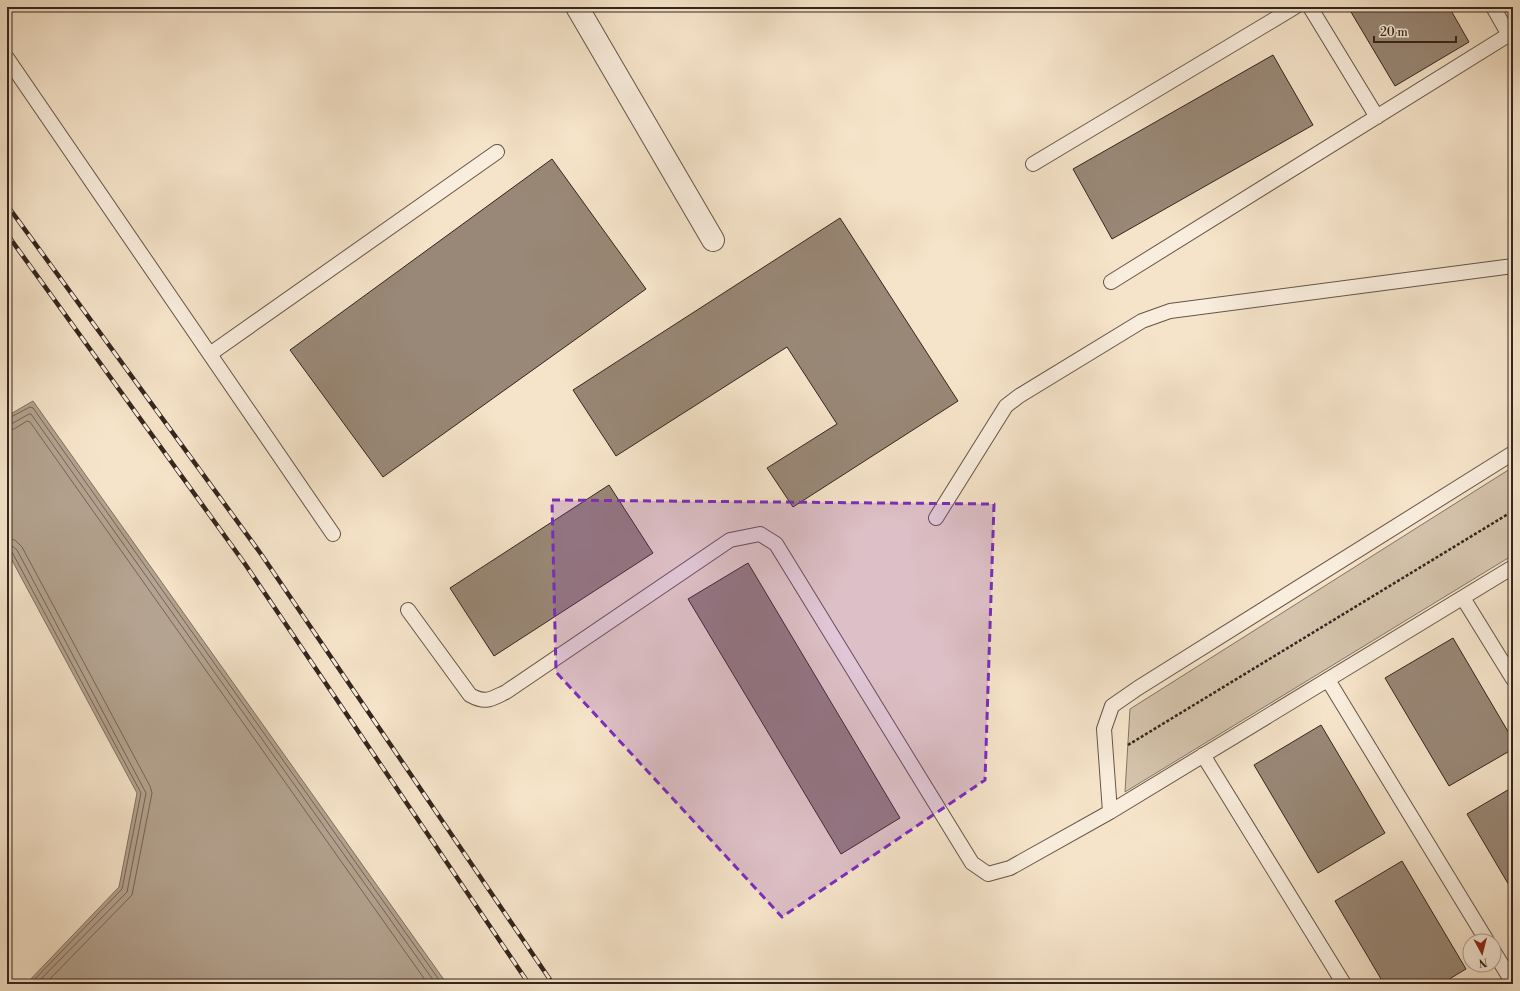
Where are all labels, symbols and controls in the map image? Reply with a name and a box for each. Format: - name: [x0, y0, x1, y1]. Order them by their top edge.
- scale bar: [1374, 18, 1456, 44]
- text: 20 m: [1380, 25, 1408, 40]
- north arrow: [1462, 933, 1502, 973]
- text: N: [1478, 954, 1488, 969]

